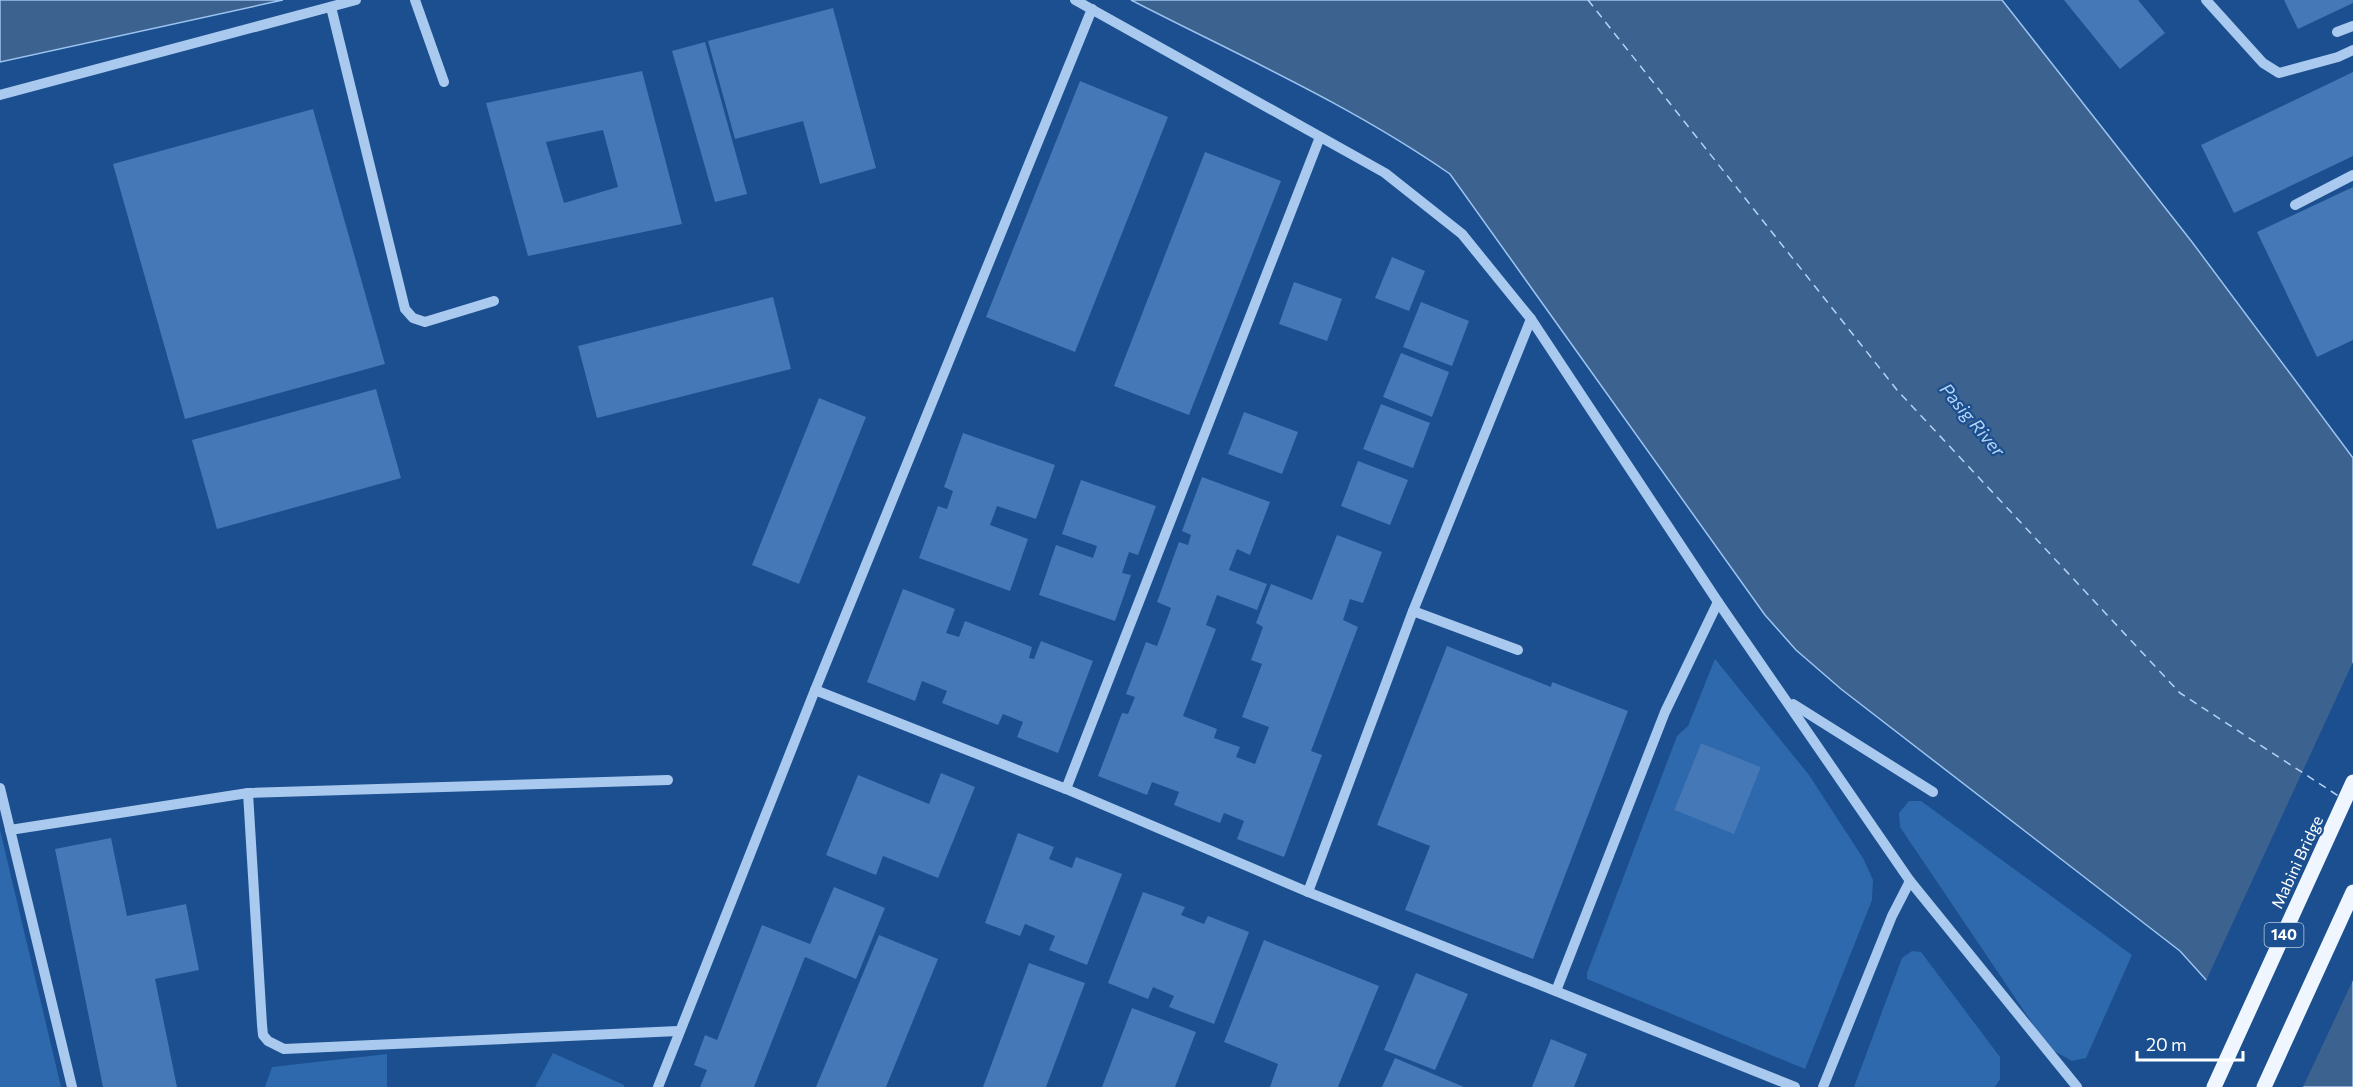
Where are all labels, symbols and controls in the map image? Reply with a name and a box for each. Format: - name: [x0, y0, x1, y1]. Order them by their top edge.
- water label: Pasig River: [1936, 378, 2010, 461]
- street label: Mabini Bridge: [2267, 812, 2326, 911]
- road number: 140: [2264, 923, 2304, 947]
- scale bar: [2137, 1024, 2244, 1062]
- text: 20 m: [2146, 1033, 2187, 1055]

